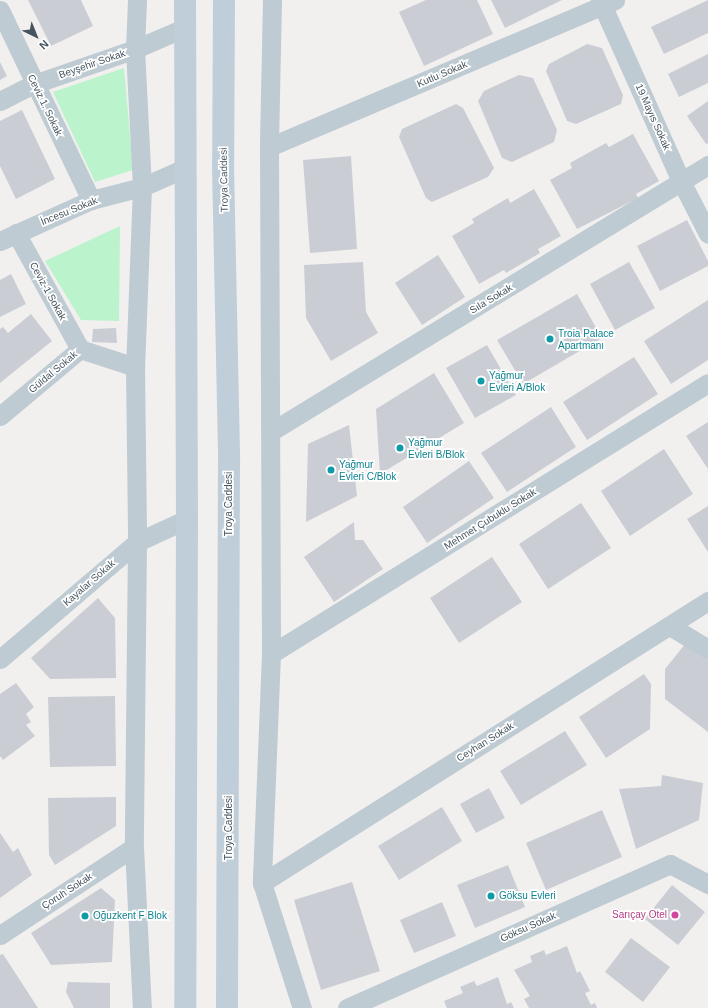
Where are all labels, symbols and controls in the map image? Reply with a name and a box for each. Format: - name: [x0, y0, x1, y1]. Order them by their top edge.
- north arrow: [16, 16, 56, 56]
- text: N: [37, 38, 51, 52]
- street label: Beyşehir Sokak: [57, 47, 127, 81]
- street label: Kutlu Sokak: [415, 58, 469, 90]
- street label: Ceviz 1. Sokak: [25, 72, 65, 138]
- street label: 19 Mayıs Sokak: [633, 82, 673, 152]
- street label: Troya Caddesi: [217, 148, 231, 212]
- street label: İncesu Sokak: [39, 194, 99, 228]
- street label: Ceviz-1 Sokak: [27, 260, 69, 322]
- street label: Sıla Sokak: [467, 282, 515, 316]
- place label: Troia Palace Apartmanı: [558, 327, 614, 350]
- marker: Troia Palace Apartmanı: [545, 334, 555, 344]
- street label: Güldal Sokak: [26, 348, 80, 396]
- place label: Yağmur Evleri A/Blok: [489, 369, 546, 392]
- marker: Yağmur Evleri A/Blok: [476, 376, 486, 386]
- place label: Yağmur Evleri B/Blok: [408, 436, 465, 460]
- marker: Yağmur Evleri B/Blok: [395, 443, 405, 453]
- place label: Yağmur Evleri C/Blok: [339, 458, 396, 482]
- marker: Yağmur Evleri C/Blok: [326, 465, 336, 475]
- street label: Troya Caddesi: [223, 472, 235, 536]
- street label: Mehmet Çubuklu Sokak: [442, 486, 538, 552]
- street label: Kayalar Sokak: [61, 557, 117, 609]
- street label: Ceyhan Sokak: [454, 720, 516, 764]
- street label: Troya Caddesi: [223, 796, 235, 860]
- street label: Çoruh Sokak: [39, 870, 95, 912]
- place label: Göksu Evleri: [499, 890, 556, 902]
- marker: Göksu Evleri: [486, 891, 496, 901]
- street label: Göksu Sokak: [498, 909, 558, 945]
- place label: Sarıçay Otel: [612, 909, 667, 921]
- place label: Oğuzkent F Blok: [93, 910, 167, 922]
- marker: Sarıçay Otel: [670, 910, 680, 920]
- marker: Oğuzkent F Blok: [80, 911, 90, 921]

